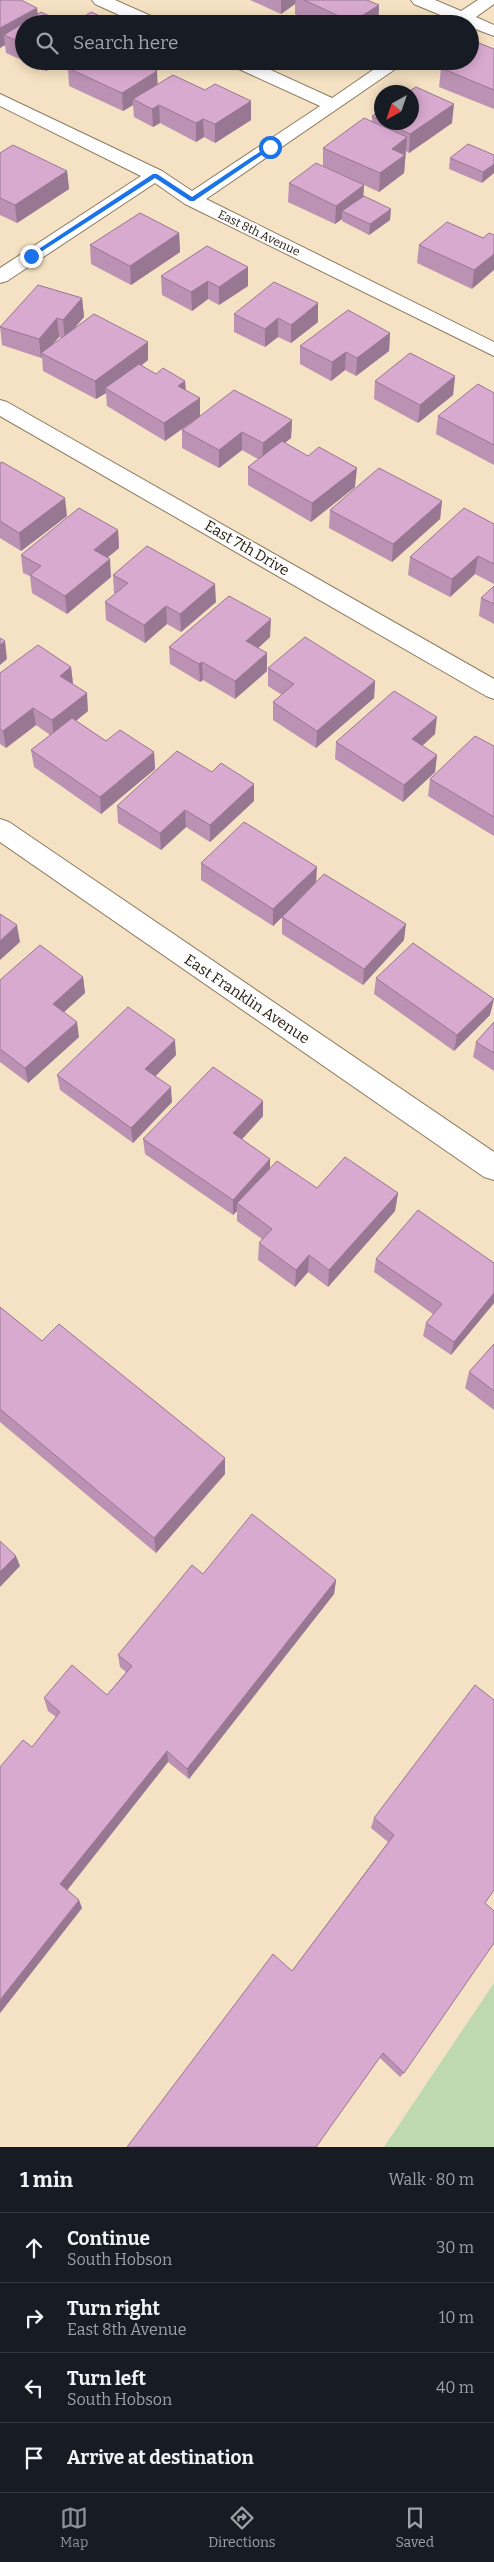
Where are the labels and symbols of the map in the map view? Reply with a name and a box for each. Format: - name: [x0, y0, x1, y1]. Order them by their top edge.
- north arrow: [374, 85, 419, 130]
- route start: [259, 136, 282, 159]
- street label: East 8th Avenue: [216, 207, 302, 259]
- route end: [20, 245, 43, 268]
- street label: East 7th Drive: [201, 516, 293, 580]
- street label: East Franklin Avenue: [181, 950, 313, 1048]

